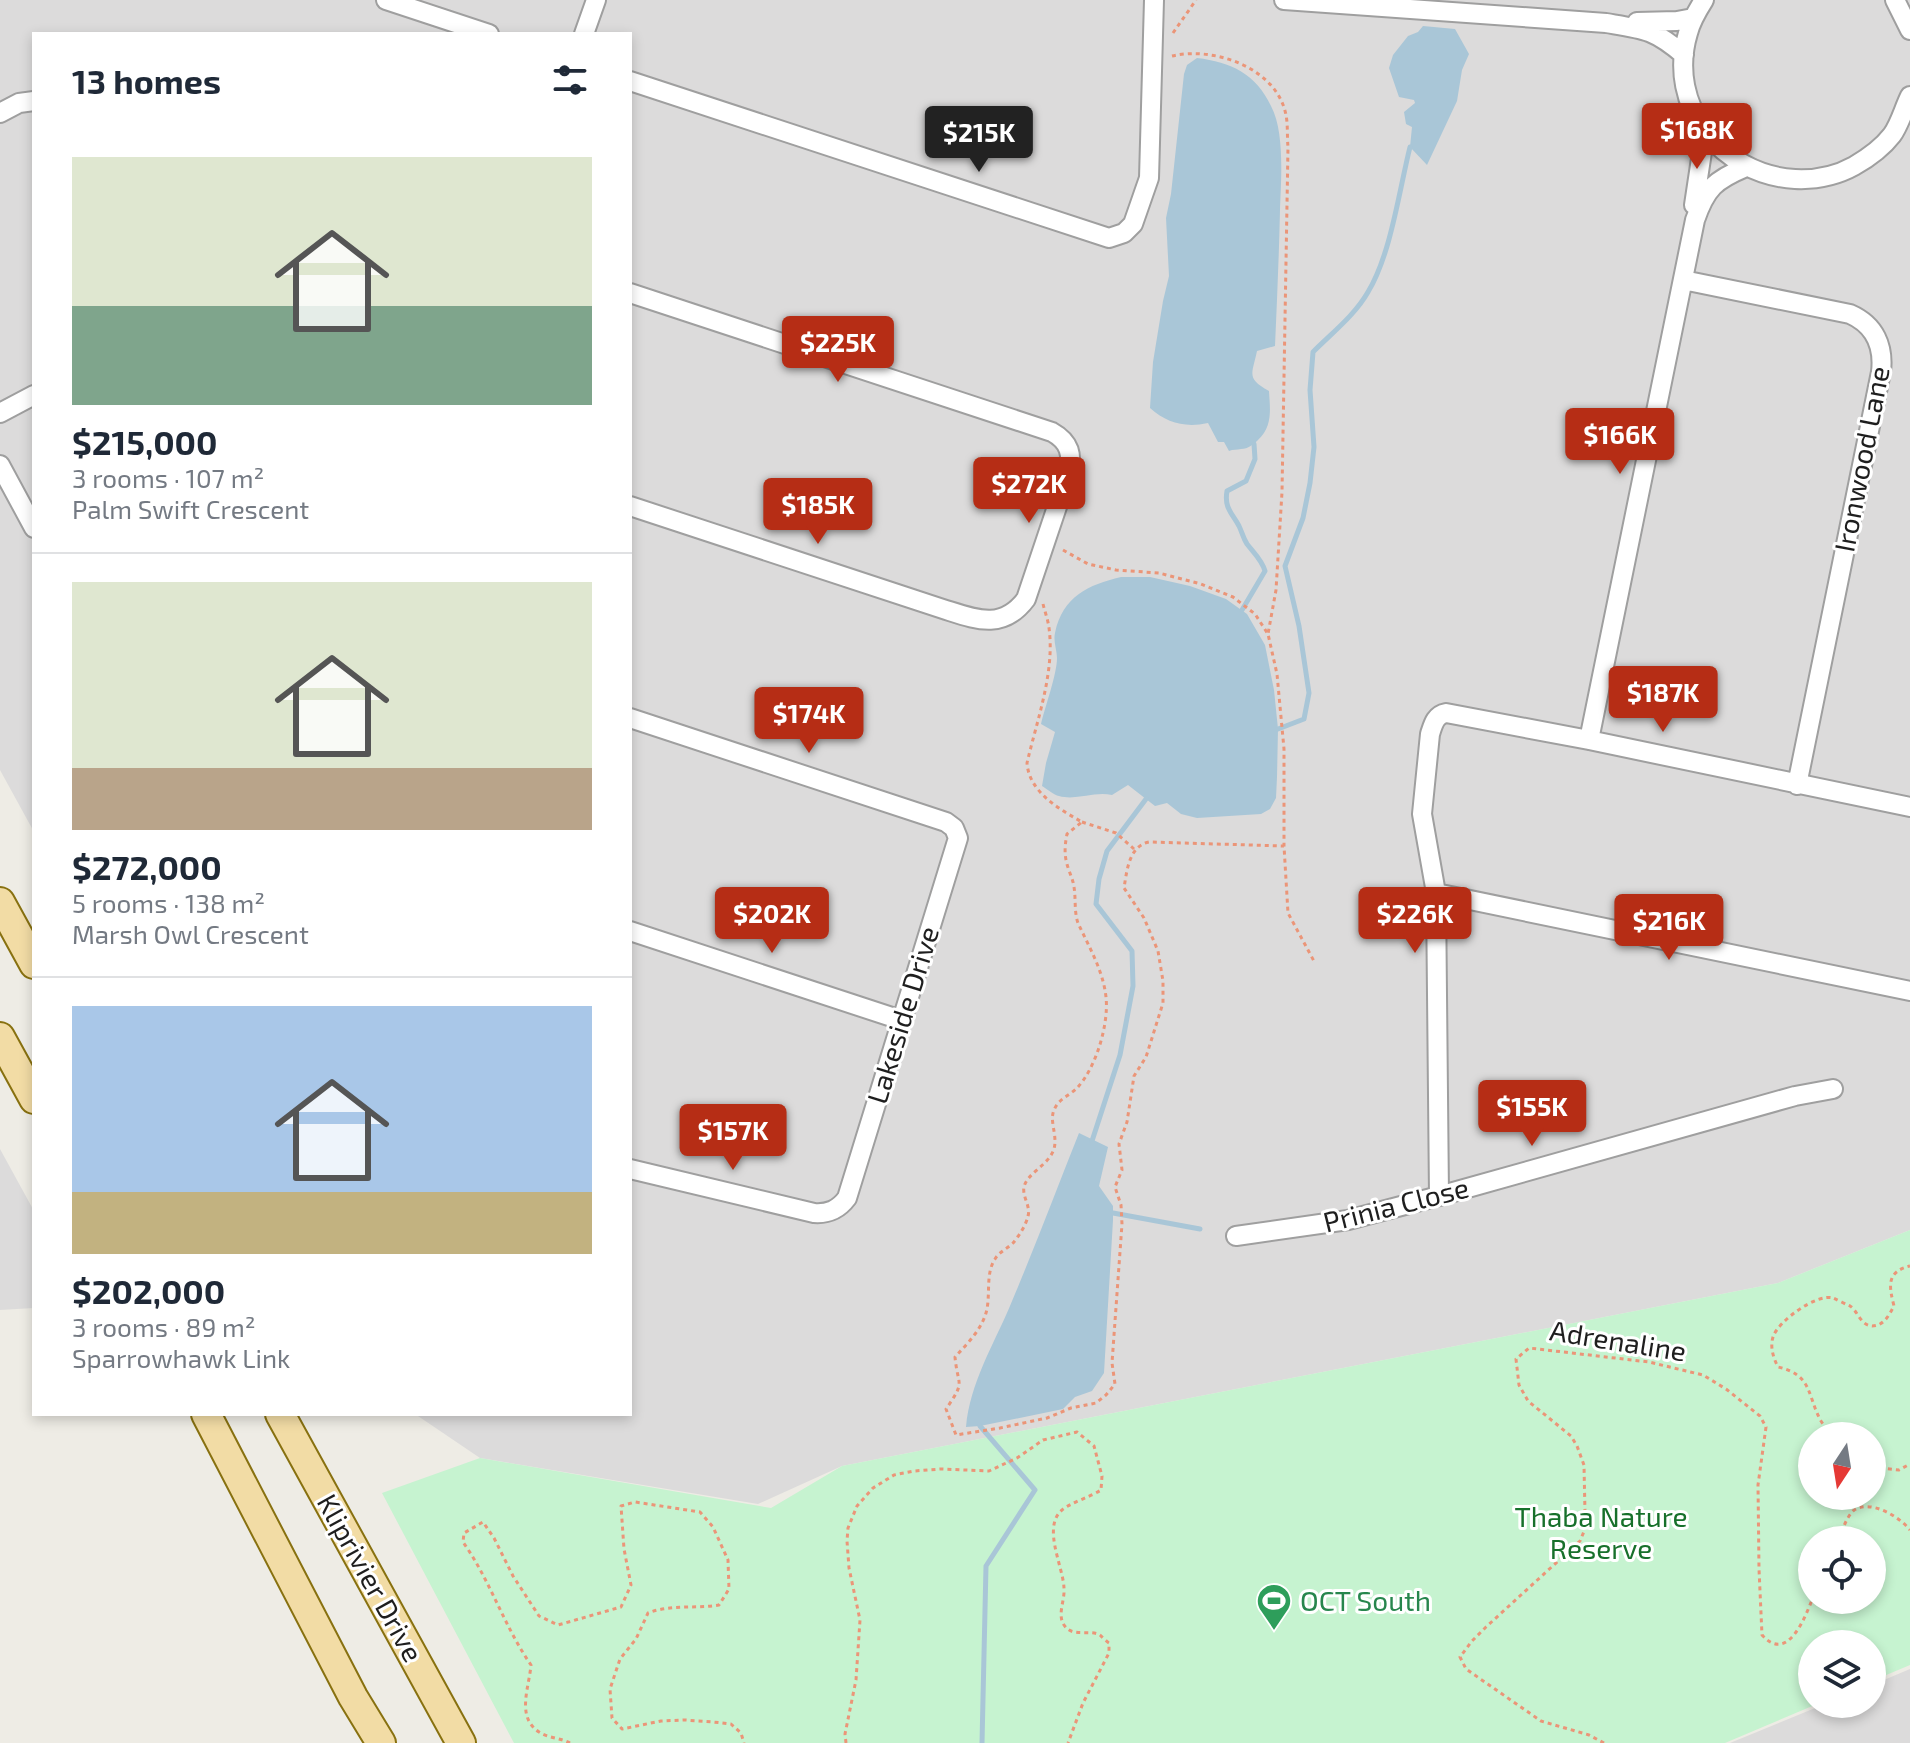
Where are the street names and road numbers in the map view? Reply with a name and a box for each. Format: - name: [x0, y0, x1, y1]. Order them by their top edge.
- street label: Ironwood Lane: [1826, 363, 1896, 555]
- street label: Lakeside Drive: [859, 922, 945, 1107]
- street label: Prinia Close: [1319, 1170, 1472, 1239]
- street label: Adrenaline: [1548, 1312, 1689, 1368]
- street label: Kliprivier Drive: [311, 1488, 431, 1667]

